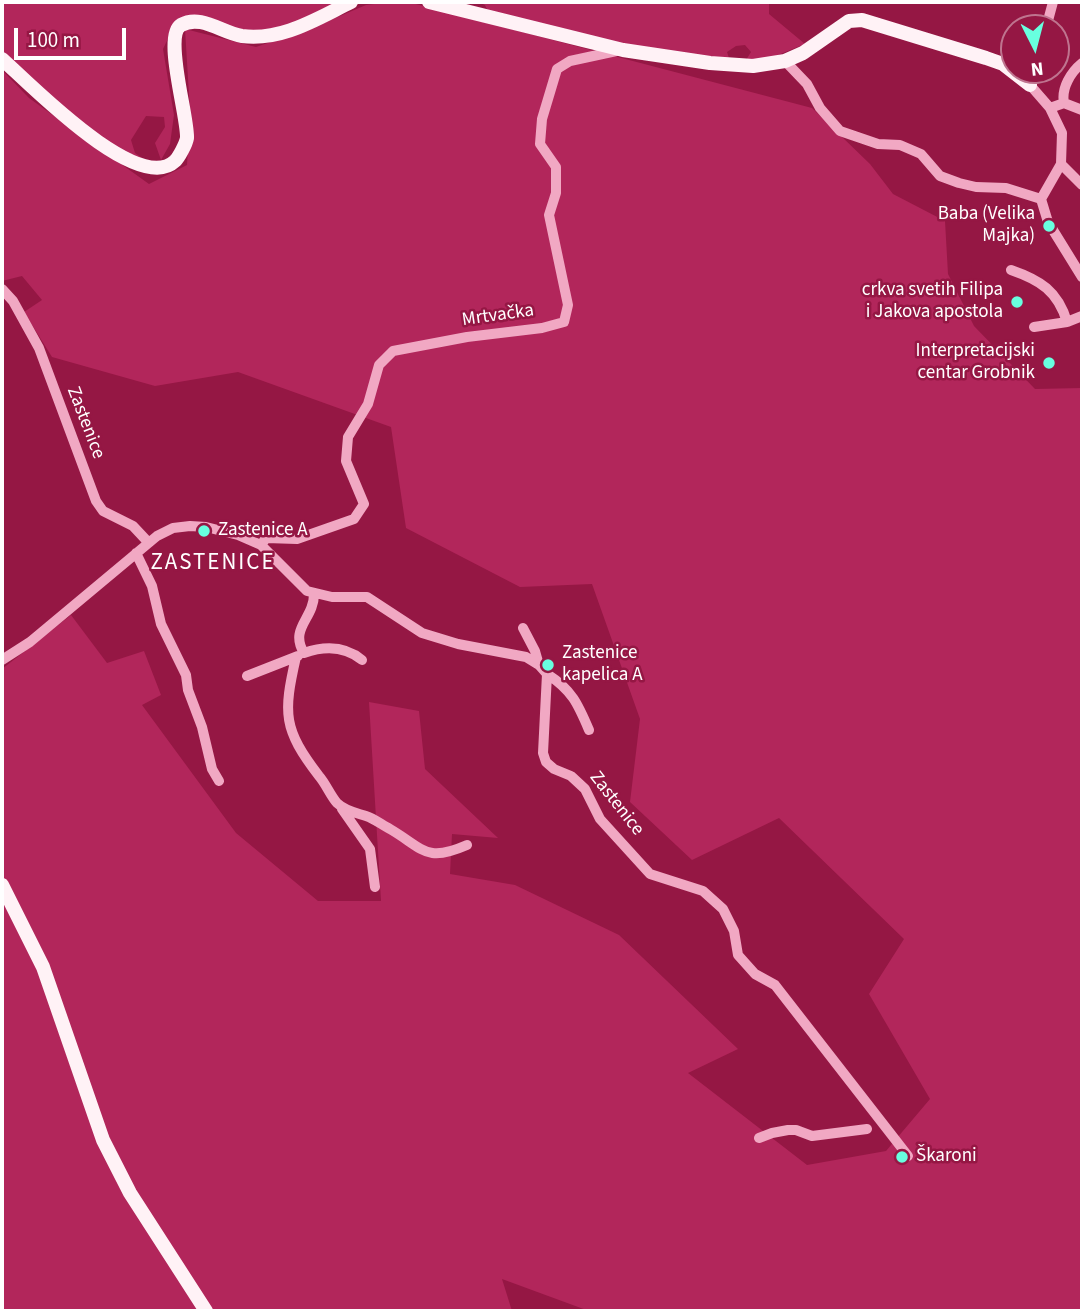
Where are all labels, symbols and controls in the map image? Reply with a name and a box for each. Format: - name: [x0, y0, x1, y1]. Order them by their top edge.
- scale bar: [18, 14, 130, 58]
- north arrow: [1000, 14, 1070, 84]
- text: 100 m: [27, 25, 80, 55]
- text: N: [1029, 54, 1045, 82]
- place label: Baba (Velika Majka): [938, 204, 1035, 248]
- marker: Baba (Velika Majka): [1041, 218, 1057, 234]
- place label: crkva svetih Filipa i Jakova apostola: [862, 280, 1003, 324]
- marker: crkva svetih Filipa i Jakova apostola: [1009, 294, 1025, 310]
- street label: Mrtvačka: [461, 300, 535, 332]
- place label: Interpretacijski centar Grobnik: [916, 341, 1035, 385]
- marker: Interpretacijski centar Grobnik: [1041, 355, 1057, 371]
- street label: Zastenice: [61, 384, 109, 462]
- place label: Zastenice A: [218, 520, 308, 542]
- marker: Zastenice A: [196, 523, 212, 539]
- district label: ZASTENICE: [152, 550, 274, 578]
- place label: Zastenice kapelica A: [562, 643, 642, 687]
- marker: Zastenice kapelica A: [540, 657, 556, 673]
- street label: Zastenice: [584, 767, 648, 841]
- place label: Škaroni: [916, 1146, 977, 1168]
- marker: Škaroni: [894, 1149, 910, 1165]

